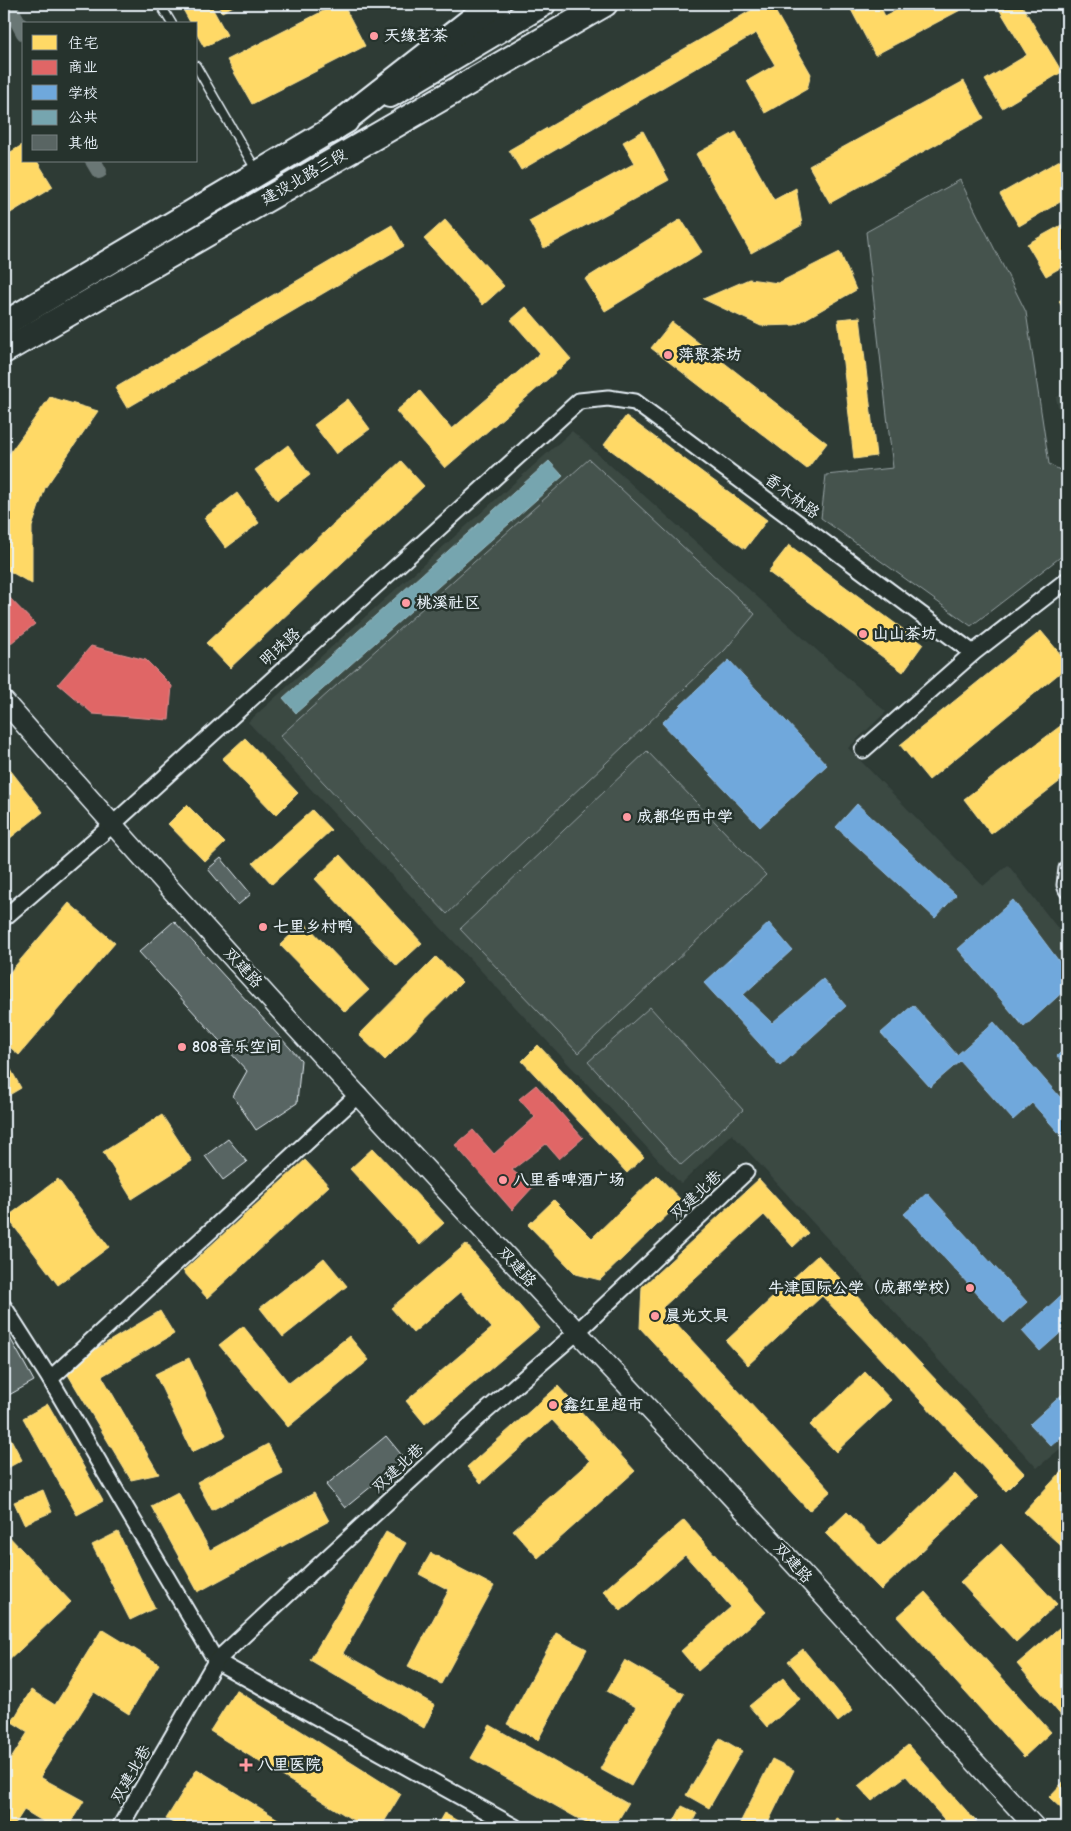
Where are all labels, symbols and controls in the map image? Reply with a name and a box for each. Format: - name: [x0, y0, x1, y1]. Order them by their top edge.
- legend: [22, 22, 198, 162]
- place label: 天缘茗茶: [384, 27, 448, 45]
- marker: 天缘茗茶: [368, 30, 380, 42]
- text: 住宅: [68, 34, 98, 52]
- text: 商业: [68, 58, 98, 76]
- text: 学校: [68, 84, 98, 102]
- text: 公共: [68, 108, 98, 126]
- text: 其他: [68, 134, 98, 152]
- street label: 建设北路三段: [258, 145, 350, 209]
- place label: 萍聚茶坊: [678, 346, 742, 364]
- marker: 萍聚茶坊: [662, 349, 674, 361]
- street label: 香木林路: [761, 470, 823, 522]
- place label: 桃溪社区: [416, 594, 480, 612]
- marker: 桃溪社区: [400, 597, 412, 609]
- street label: 明珠路: [256, 624, 304, 670]
- place label: 山山茶坊: [873, 625, 937, 643]
- marker: 山山茶坊: [857, 628, 869, 640]
- place label: 成都华西中学: [637, 808, 733, 826]
- marker: 成都华西中学: [621, 811, 633, 823]
- place label: 七里乡村鸭: [273, 918, 353, 936]
- marker: 七里乡村鸭: [257, 921, 269, 933]
- street label: 双建路: [220, 944, 266, 992]
- place label: 808音乐空间: [192, 1038, 282, 1056]
- marker: 808音乐空间: [176, 1041, 188, 1053]
- street label: 双建北巷: [666, 1167, 726, 1223]
- place label: 八里香啤酒广场: [513, 1171, 625, 1189]
- marker: 八里香啤酒广场: [497, 1174, 509, 1186]
- street label: 双建路: [494, 1243, 540, 1291]
- place label: 牛津国际公学（成都学校）: [768, 1279, 960, 1297]
- marker: 牛津国际公学（成都学校）: [964, 1282, 976, 1294]
- place label: 晨光文具: [665, 1307, 729, 1325]
- marker: 晨光文具: [649, 1310, 661, 1322]
- place label: 鑫红星超市: [563, 1396, 643, 1414]
- marker: 鑫红星超市: [547, 1399, 559, 1411]
- street label: 双建北巷: [368, 1440, 428, 1496]
- street label: 双建路: [770, 1539, 816, 1587]
- street label: 双建北巷: [107, 1742, 155, 1806]
- place label: 八里医院: [257, 1756, 321, 1774]
- marker: 八里医院: [239, 1758, 253, 1772]

